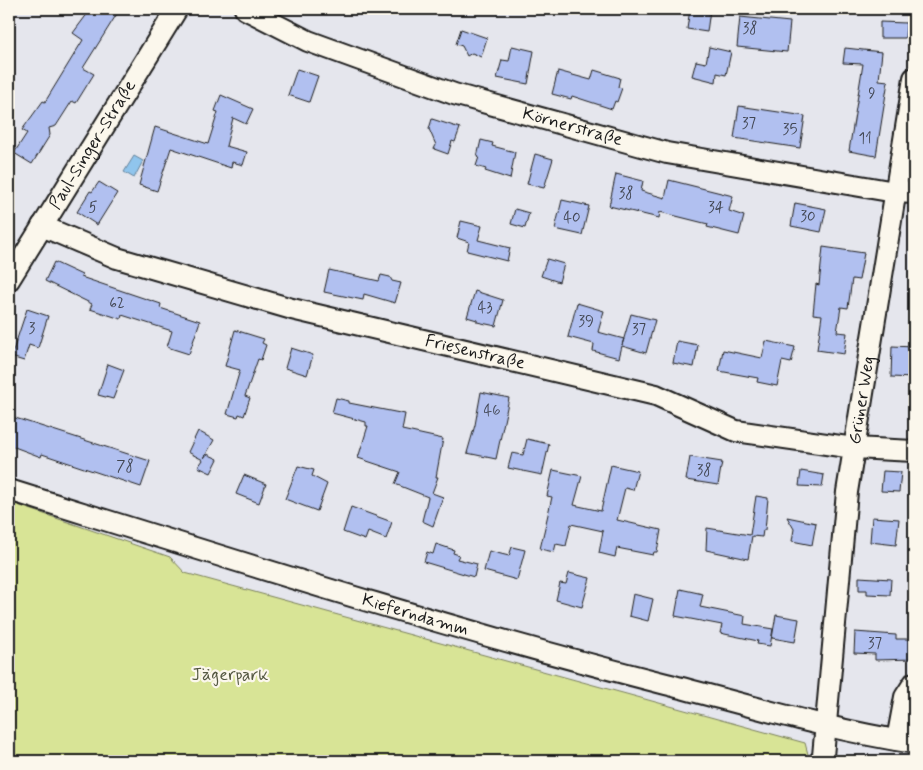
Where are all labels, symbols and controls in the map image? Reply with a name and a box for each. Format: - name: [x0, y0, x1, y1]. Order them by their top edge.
- house number: 38: [742, 19, 758, 39]
- street label: Paul-Singer-Straße: [44, 75, 142, 214]
- house number: 9: [868, 84, 876, 104]
- street label: Körnerstraße: [520, 102, 626, 152]
- house number: 37: [742, 114, 757, 134]
- house number: 35: [783, 120, 797, 140]
- house number: 11: [858, 129, 872, 149]
- house number: 38: [618, 184, 634, 204]
- house number: 5: [88, 198, 98, 218]
- house number: 34: [708, 198, 724, 218]
- house number: 30: [800, 207, 816, 227]
- house number: 40: [563, 208, 581, 228]
- house number: 62: [109, 294, 125, 314]
- house number: 43: [477, 298, 493, 318]
- house number: 39: [578, 312, 594, 332]
- house number: 3: [29, 319, 36, 339]
- house number: 37: [632, 320, 647, 340]
- street label: Friesenstraße: [423, 329, 528, 376]
- street label: Grüner Weg: [843, 354, 881, 446]
- house number: 46: [483, 401, 501, 421]
- house number: 78: [116, 457, 134, 477]
- house number: 38: [696, 461, 712, 481]
- street label: Kieferndamm: [359, 588, 471, 642]
- house number: 37: [868, 634, 883, 654]
- park label: Jägerpark: [192, 663, 268, 687]

